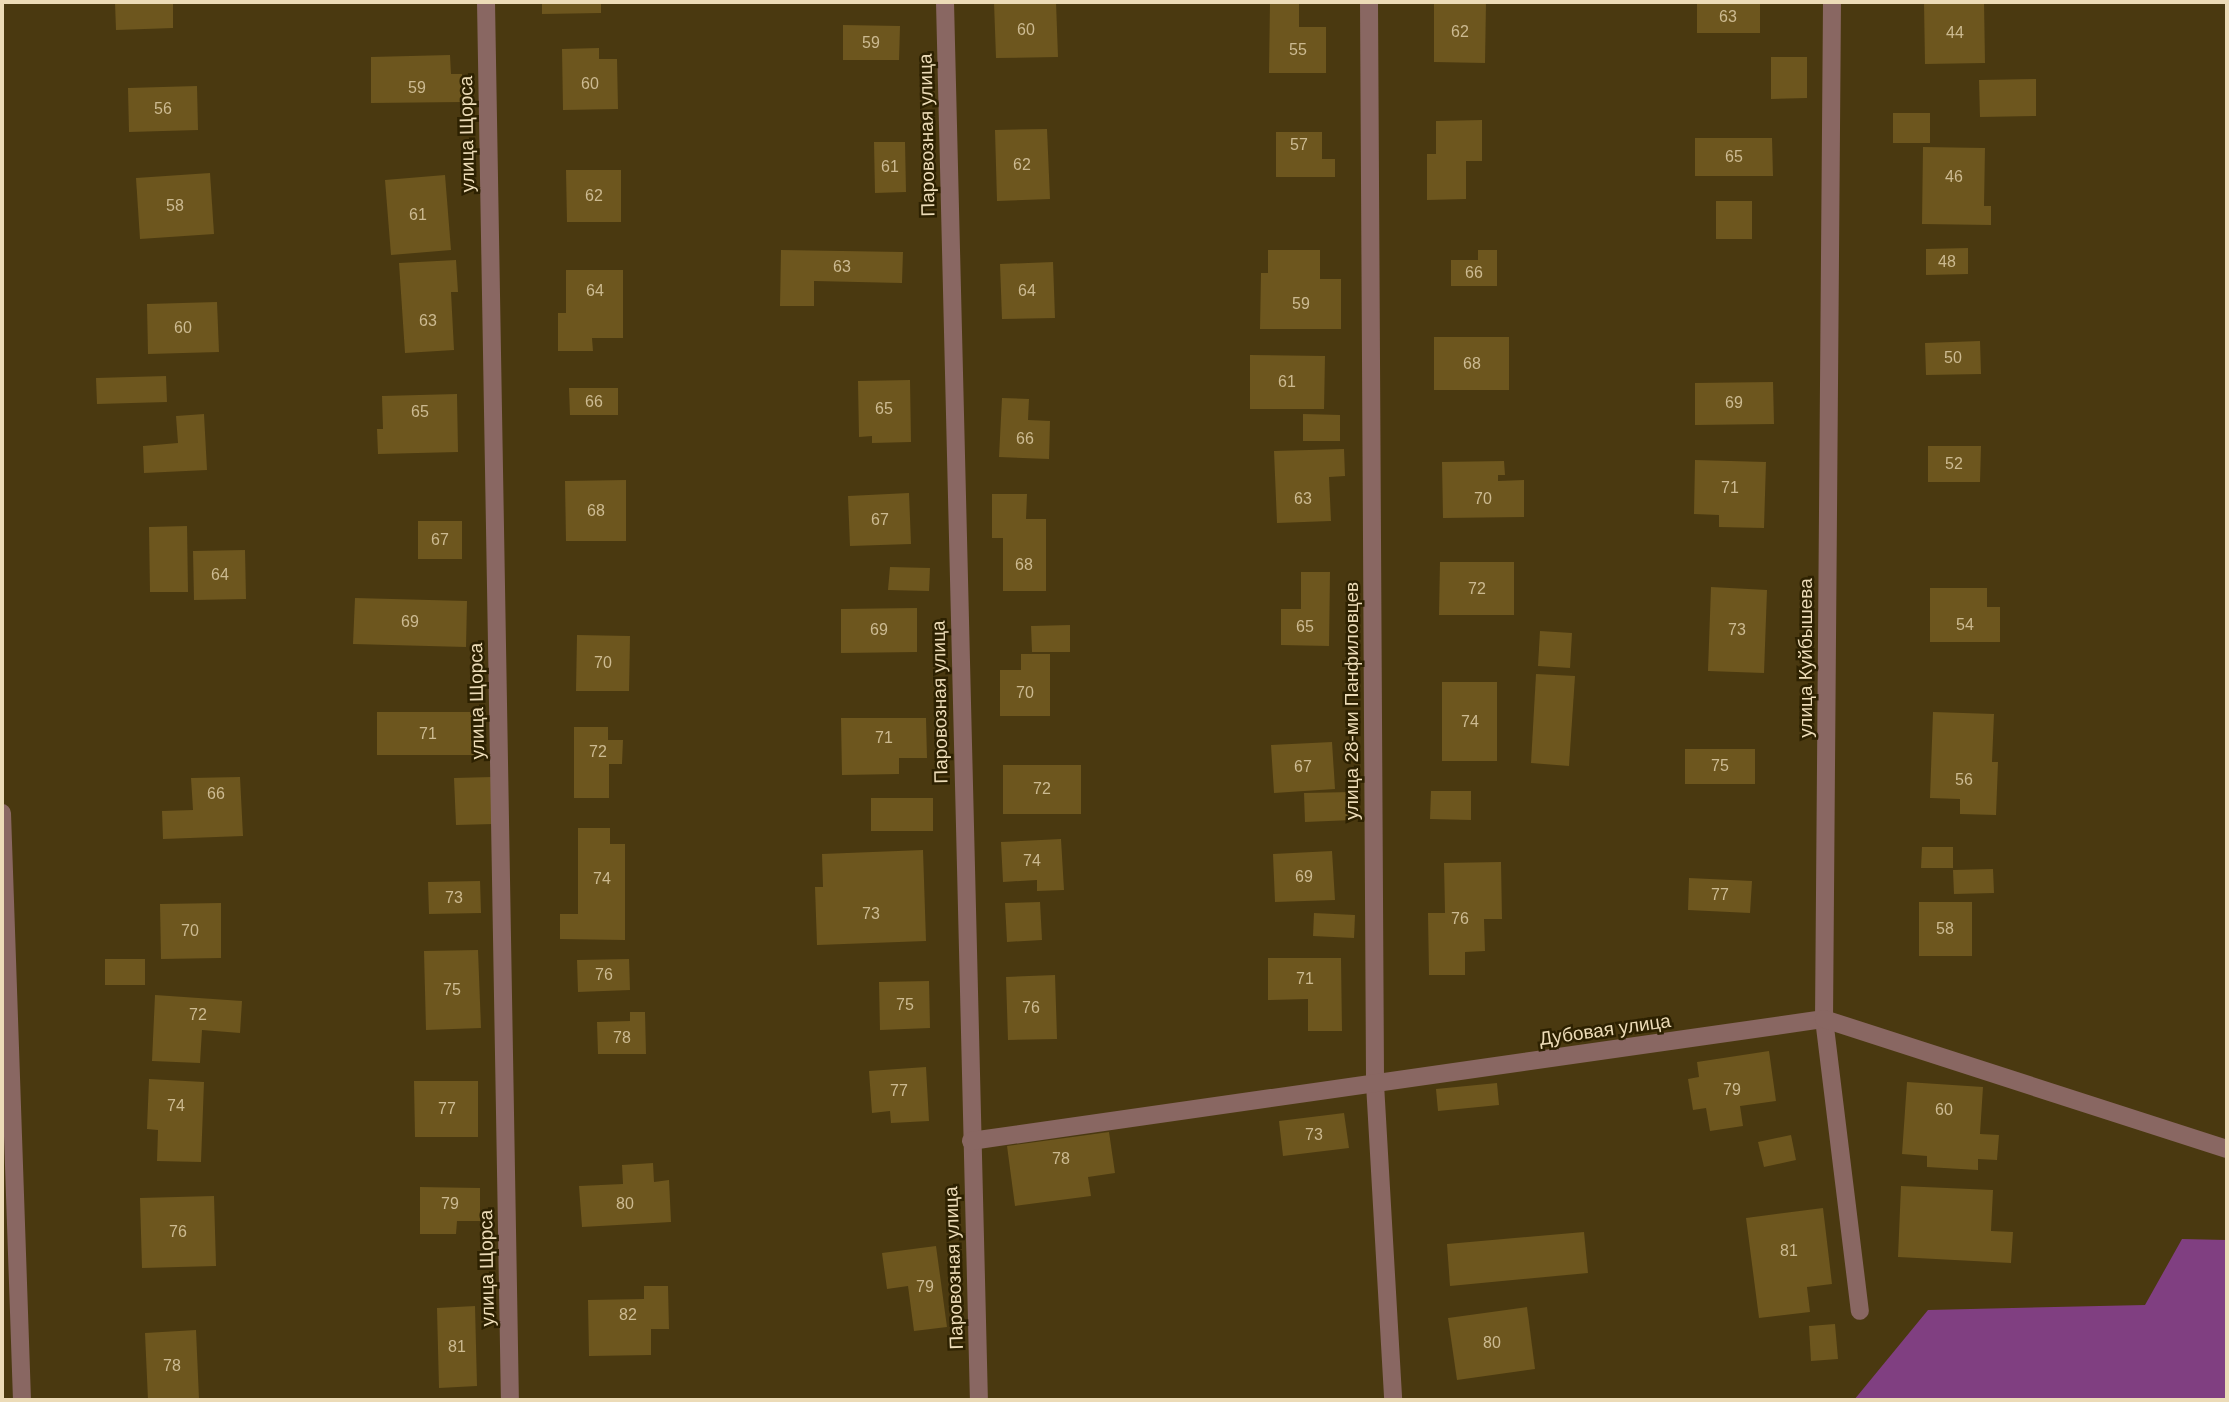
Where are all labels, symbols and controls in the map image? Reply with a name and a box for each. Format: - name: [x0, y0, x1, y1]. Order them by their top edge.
- house number: 63: [1719, 7, 1737, 27]
- house number: 60: [1017, 20, 1035, 40]
- house number: 62: [1451, 22, 1469, 42]
- house number: 44: [1946, 23, 1964, 43]
- house number: 59: [862, 33, 880, 53]
- house number: 55: [1289, 40, 1307, 60]
- street label: Паровозная улица: [914, 53, 940, 217]
- house number: 60: [581, 74, 599, 94]
- street label: улица Щорса: [455, 76, 479, 192]
- house number: 59: [408, 78, 426, 98]
- house number: 56: [154, 99, 172, 119]
- house number: 57: [1290, 135, 1308, 155]
- house number: 65: [1725, 147, 1743, 167]
- house number: 62: [1013, 155, 1031, 175]
- house number: 61: [881, 157, 899, 177]
- house number: 46: [1945, 167, 1963, 187]
- house number: 62: [585, 186, 603, 206]
- house number: 58: [166, 196, 184, 216]
- house number: 61: [409, 205, 427, 225]
- house number: 48: [1938, 252, 1956, 272]
- house number: 63: [833, 257, 851, 277]
- house number: 66: [1465, 263, 1483, 283]
- house number: 64: [586, 281, 604, 301]
- house number: 64: [1018, 281, 1036, 301]
- house number: 59: [1292, 294, 1310, 314]
- house number: 63: [419, 311, 437, 331]
- house number: 60: [174, 318, 192, 338]
- house number: 50: [1944, 348, 1962, 368]
- house number: 68: [1463, 354, 1481, 374]
- house number: 61: [1278, 372, 1296, 392]
- house number: 66: [585, 392, 603, 412]
- house number: 69: [1725, 393, 1743, 413]
- house number: 65: [875, 399, 893, 419]
- house number: 65: [411, 402, 429, 422]
- house number: 66: [1016, 429, 1034, 449]
- house number: 52: [1945, 454, 1963, 474]
- house number: 71: [1721, 478, 1739, 498]
- house number: 63: [1294, 489, 1312, 509]
- house number: 70: [1474, 489, 1492, 509]
- house number: 68: [587, 501, 605, 521]
- house number: 67: [871, 510, 889, 530]
- house number: 67: [431, 530, 449, 550]
- house number: 68: [1015, 555, 1033, 575]
- house number: 64: [211, 565, 229, 585]
- street label: улица Куйбышева: [1795, 578, 1817, 738]
- house number: 72: [1468, 579, 1486, 599]
- street label: улица 28-ми Панфиловцев: [1341, 582, 1363, 820]
- house number: 69: [401, 612, 419, 632]
- house number: 54: [1956, 615, 1974, 635]
- house number: 65: [1296, 617, 1314, 637]
- house number: 69: [870, 620, 888, 640]
- street label: Паровозная улица: [927, 620, 953, 784]
- house number: 73: [1728, 620, 1746, 640]
- street label: улица Щорса: [465, 643, 489, 759]
- house number: 70: [594, 653, 612, 673]
- house number: 70: [1016, 683, 1034, 703]
- house number: 74: [1461, 712, 1479, 732]
- house number: 71: [419, 724, 437, 744]
- house number: 71: [875, 728, 893, 748]
- house number: 72: [589, 742, 607, 762]
- house number: 75: [1711, 756, 1729, 776]
- house number: 67: [1294, 757, 1312, 777]
- house number: 56: [1955, 770, 1973, 790]
- house number: 72: [1033, 779, 1051, 799]
- house number: 66: [207, 784, 225, 804]
- house number: 74: [1023, 851, 1041, 871]
- house number: 69: [1295, 867, 1313, 887]
- house number: 74: [593, 869, 611, 889]
- house number: 77: [1711, 885, 1729, 905]
- house number: 73: [445, 888, 463, 908]
- house number: 73: [862, 904, 880, 924]
- house number: 76: [1451, 909, 1469, 929]
- house number: 58: [1936, 919, 1954, 939]
- house number: 70: [181, 921, 199, 941]
- house number: 76: [595, 965, 613, 985]
- house number: 71: [1296, 969, 1314, 989]
- house number: 75: [443, 980, 461, 1000]
- house number: 75: [896, 995, 914, 1015]
- house number: 76: [1022, 998, 1040, 1018]
- house number: 72: [189, 1005, 207, 1025]
- street label: Дубовая улица: [1538, 1009, 1672, 1051]
- house number: 78: [613, 1028, 631, 1048]
- house number: 79: [1723, 1080, 1741, 1100]
- house number: 77: [890, 1081, 908, 1101]
- house number: 74: [167, 1096, 185, 1116]
- house number: 77: [438, 1099, 456, 1119]
- house number: 60: [1935, 1100, 1953, 1120]
- house number: 73: [1305, 1125, 1323, 1145]
- house number: 78: [1052, 1149, 1070, 1169]
- street label: Паровозная улица: [940, 1186, 968, 1350]
- house number: 79: [441, 1194, 459, 1214]
- house number: 80: [616, 1194, 634, 1214]
- street label: улица Щорса: [475, 1210, 499, 1326]
- house number: 76: [169, 1222, 187, 1242]
- house number: 81: [1780, 1241, 1798, 1261]
- house number: 79: [916, 1277, 934, 1297]
- house number: 82: [619, 1305, 637, 1325]
- house number: 80: [1483, 1333, 1501, 1353]
- house number: 81: [448, 1337, 466, 1357]
- house number: 78: [163, 1356, 181, 1376]

